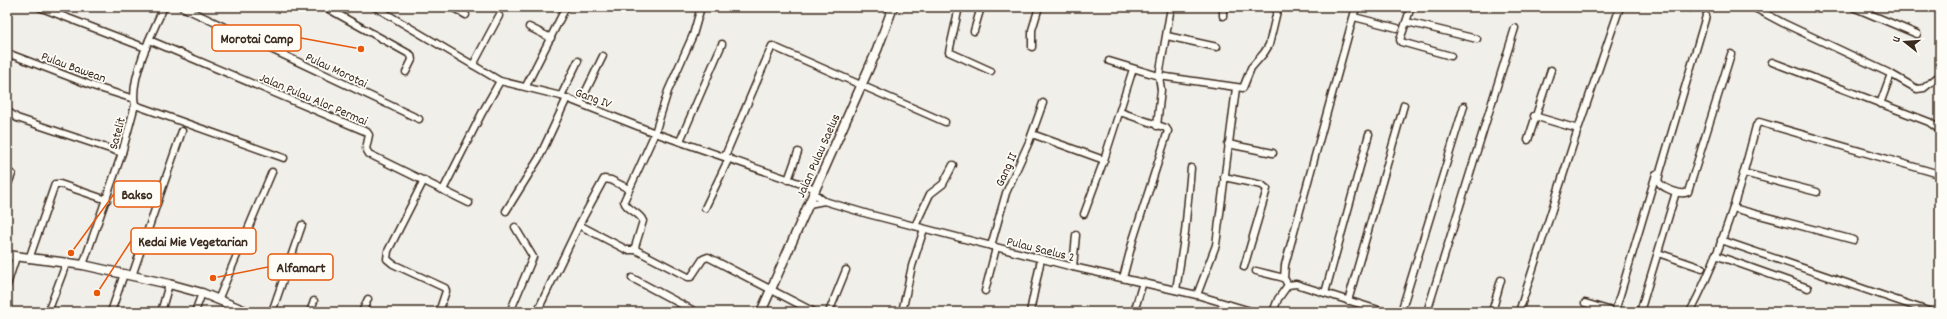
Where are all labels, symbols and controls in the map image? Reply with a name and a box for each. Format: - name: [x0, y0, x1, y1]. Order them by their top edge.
- north arrow: [1885, 22, 1925, 62]
- callout: Morotai Camp: [212, 25, 301, 51]
- text: Morotai Camp: [221, 30, 294, 50]
- text: U: [1889, 35, 1906, 45]
- street label: Pulau Bawean: [38, 48, 108, 89]
- street label: Pulau Morotai: [302, 49, 371, 94]
- street label: Jalan Pulau Alor Permai: [256, 69, 371, 132]
- street label: Gang IV: [572, 84, 615, 115]
- street label: Jalan Pulau Saelus: [792, 111, 846, 201]
- street label: Satelit: [105, 115, 132, 152]
- street label: Gang II: [991, 150, 1023, 190]
- callout: Bakso: [114, 181, 161, 207]
- text: Bakso: [121, 186, 153, 206]
- callout: Kedai Mie Vegetarian: [131, 228, 256, 254]
- text: Kedai Mie Vegetarian: [138, 233, 248, 253]
- street label: Pulau Saelus 2: [1004, 233, 1076, 268]
- callout: Alfamart: [268, 254, 333, 280]
- text: Alfamart: [276, 259, 326, 279]

